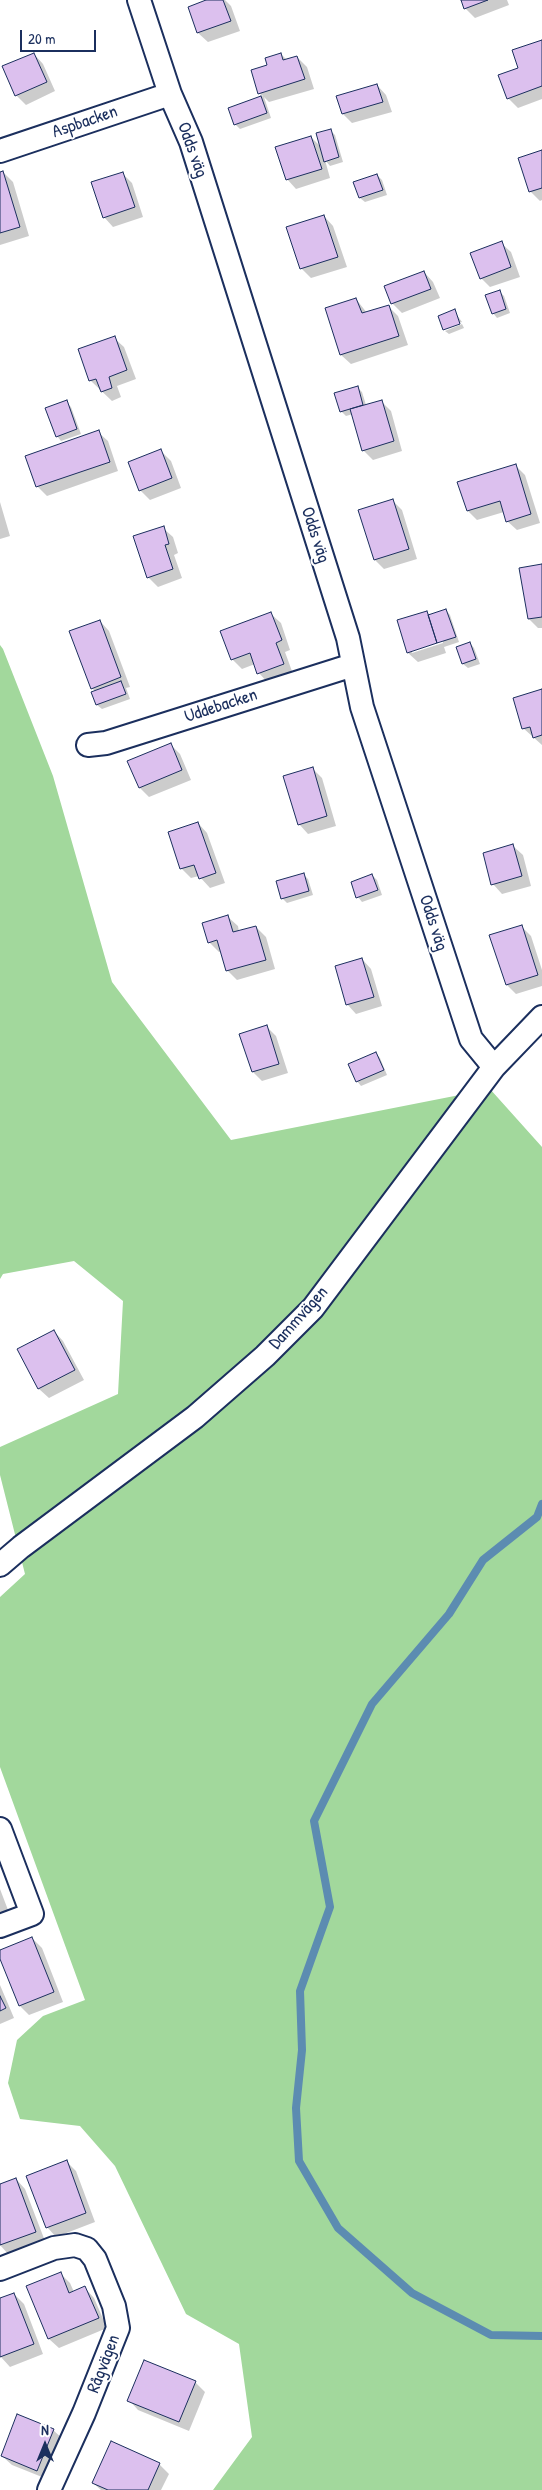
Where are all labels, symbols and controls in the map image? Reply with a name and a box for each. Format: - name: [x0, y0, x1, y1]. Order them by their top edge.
- scale bar: [22, 20, 99, 52]
- text: 20 m: [28, 28, 55, 49]
- street label: Aspbacken: [50, 101, 120, 143]
- street label: Odds väg: [172, 119, 212, 181]
- street label: Odds väg: [296, 504, 334, 566]
- street label: Uddebacken: [182, 684, 260, 728]
- street label: Odds väg: [414, 892, 452, 954]
- street label: Dammvägen: [265, 1282, 333, 1354]
- street label: Rågvägen: [83, 2332, 125, 2396]
- north arrow: [20, 2420, 70, 2470]
- text: N: [41, 2420, 49, 2439]

